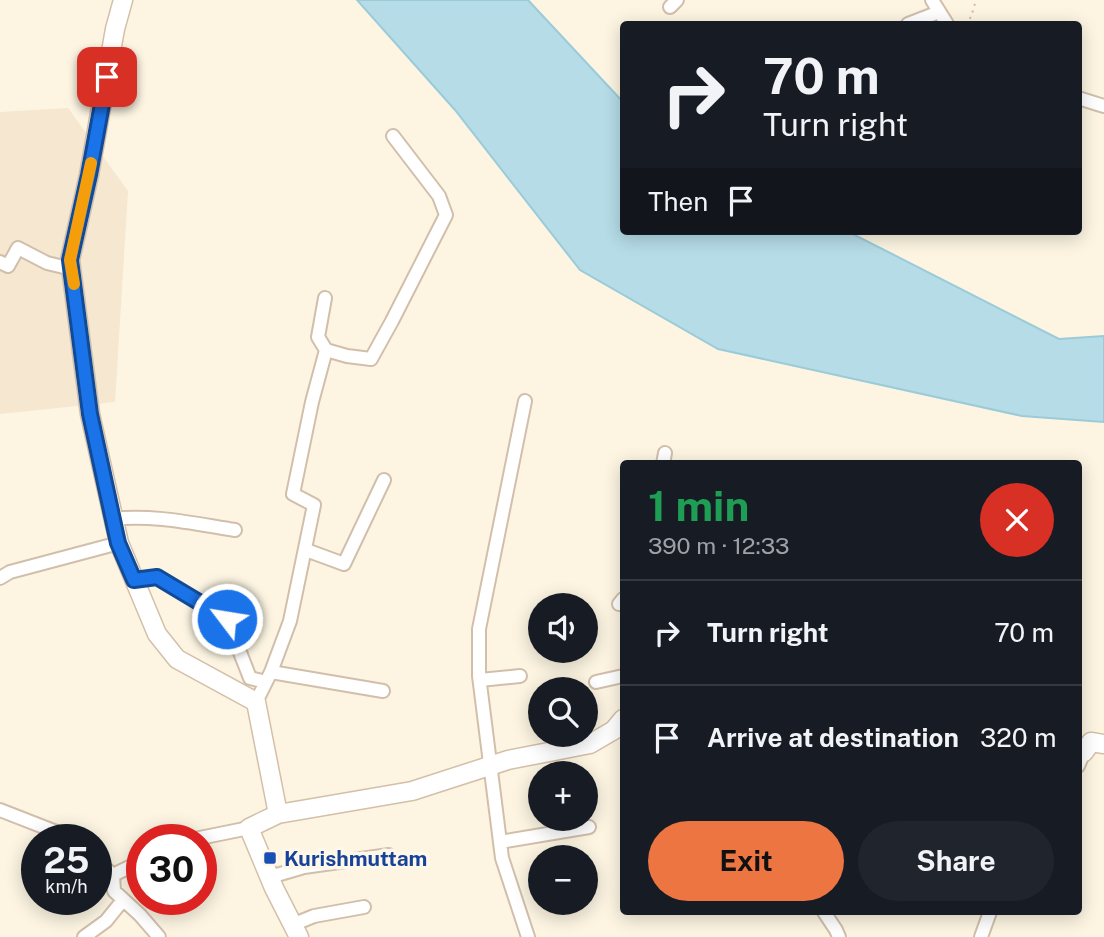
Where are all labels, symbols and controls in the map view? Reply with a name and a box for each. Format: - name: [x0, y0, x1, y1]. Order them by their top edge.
- pin: [77, 47, 137, 107]
- text: 70 m: [763, 47, 880, 105]
- icon: right: [648, 49, 739, 140]
- icon: arrive: [88, 58, 126, 96]
- text: Turn right: [763, 106, 908, 143]
- icon: arrive: [722, 182, 760, 220]
- text: Then: [648, 186, 708, 217]
- text: 1 min: [648, 481, 749, 530]
- button: close: [980, 483, 1054, 557]
- text: 390 m · 12:33: [648, 532, 790, 559]
- position arrow: [190, 582, 264, 656]
- map controls: [528, 593, 598, 915]
- button: sound: [528, 593, 598, 663]
- icon: right: [648, 614, 686, 652]
- text: Turn right: [707, 617, 829, 648]
- text: 70 m: [994, 617, 1054, 648]
- button: search: [528, 677, 598, 747]
- icon: arrive: [648, 719, 686, 757]
- text: Arrive at destination: [707, 722, 959, 753]
- text: 320 m: [980, 722, 1057, 753]
- button: +: [528, 761, 598, 831]
- button: Exit: [648, 821, 844, 901]
- button: Share: [858, 821, 1054, 901]
- speed limit sign: 30: [126, 824, 217, 915]
- text: 25: [44, 840, 89, 881]
- button: −: [528, 845, 598, 915]
- place label: Kurishmuttam: [284, 846, 427, 871]
- marker: Kurishmuttam: [262, 850, 278, 866]
- text: km/h: [45, 876, 88, 897]

